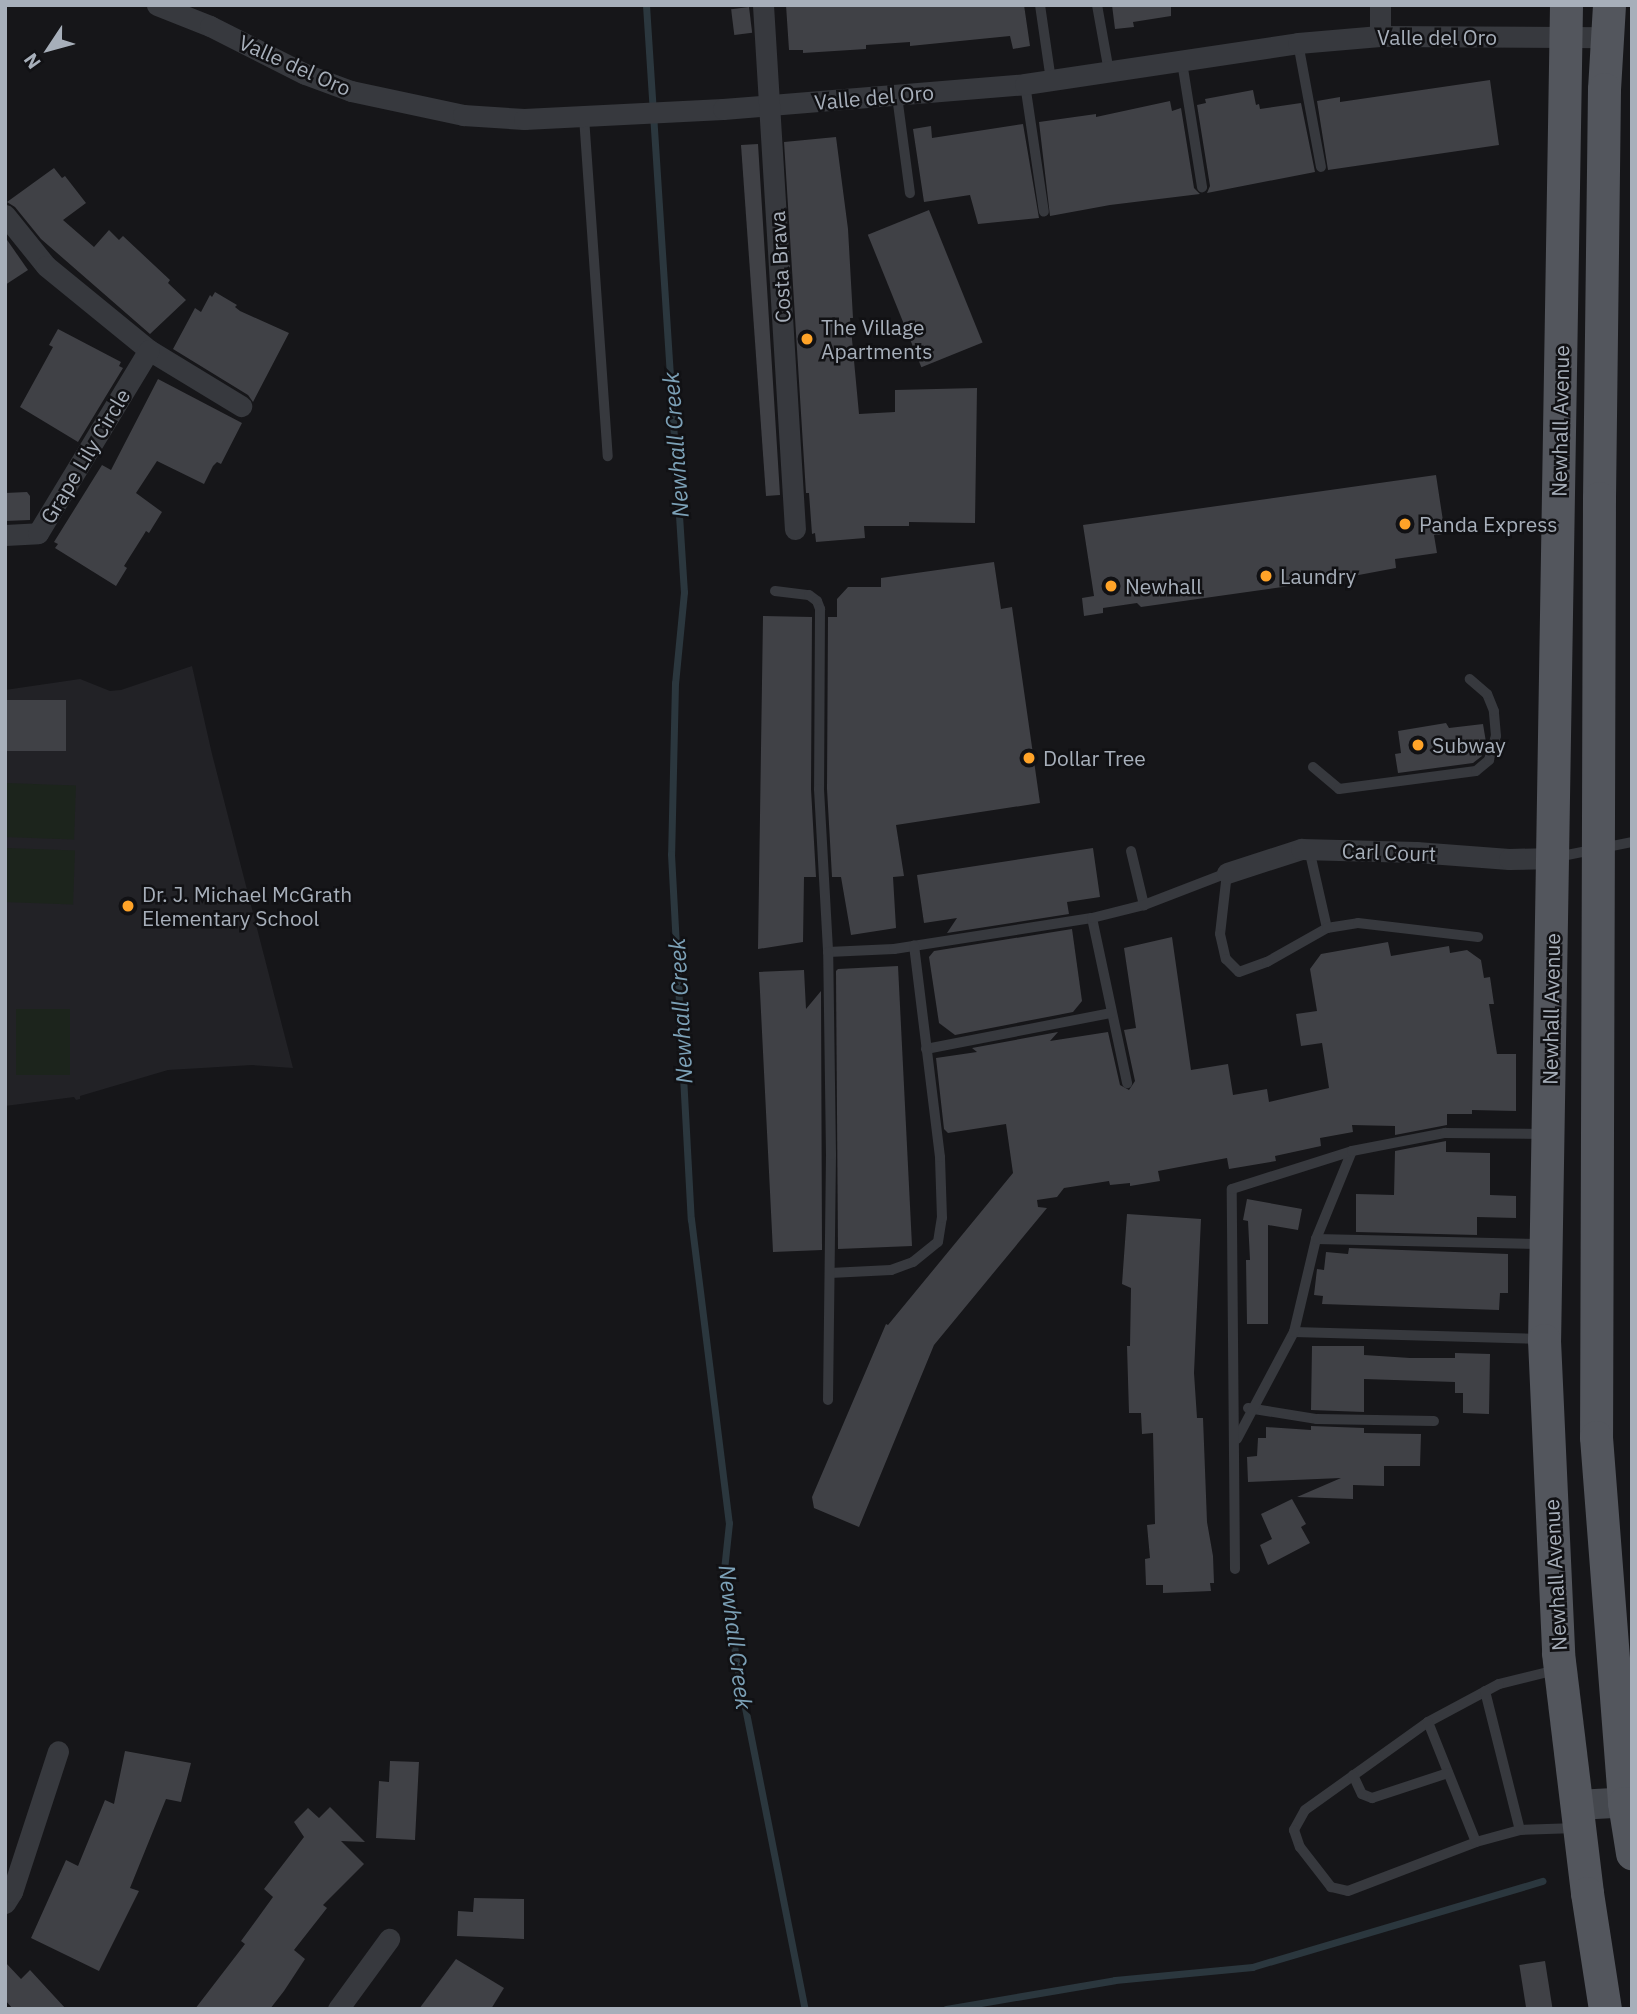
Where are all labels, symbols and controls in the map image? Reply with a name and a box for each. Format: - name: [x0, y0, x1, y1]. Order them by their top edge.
- north arrow: [14, 14, 84, 84]
- street label: Valle del Oro: [1377, 24, 1497, 50]
- street label: Valle del Oro: [235, 29, 355, 101]
- text: N: [18, 49, 46, 74]
- street label: Valle del Oro: [813, 79, 935, 115]
- street label: Costa Brava: [764, 210, 796, 324]
- place label: The Village Apartments: [821, 314, 932, 364]
- marker: The Village Apartments: [799, 331, 815, 347]
- street label: Newhall Avenue: [1546, 345, 1574, 497]
- water label: Newhall Creek: [656, 371, 694, 519]
- street label: Grape Lily Circle: [35, 384, 135, 528]
- place label: Panda Express: [1419, 511, 1558, 537]
- marker: Panda Express: [1397, 516, 1413, 532]
- place label: Laundry: [1280, 563, 1356, 589]
- marker: Laundry: [1258, 568, 1274, 584]
- place label: Newhall: [1125, 573, 1202, 599]
- marker: Newhall: [1103, 578, 1119, 594]
- place label: Subway: [1432, 732, 1506, 758]
- marker: Subway: [1410, 737, 1426, 753]
- place label: Dollar Tree: [1043, 745, 1146, 771]
- marker: Dollar Tree: [1021, 750, 1037, 766]
- street label: Carl Court: [1341, 838, 1437, 866]
- place label: Dr. J. Michael McGrath Elementary School: [142, 881, 352, 931]
- marker: Dr. J. Michael McGrath Elementary School: [120, 898, 136, 914]
- street label: Newhall Avenue: [1537, 933, 1565, 1085]
- water label: Newhall Creek: [662, 937, 698, 1085]
- street label: Newhall Avenue: [1538, 1498, 1572, 1652]
- water label: Newhall Creek: [713, 1563, 759, 1711]

